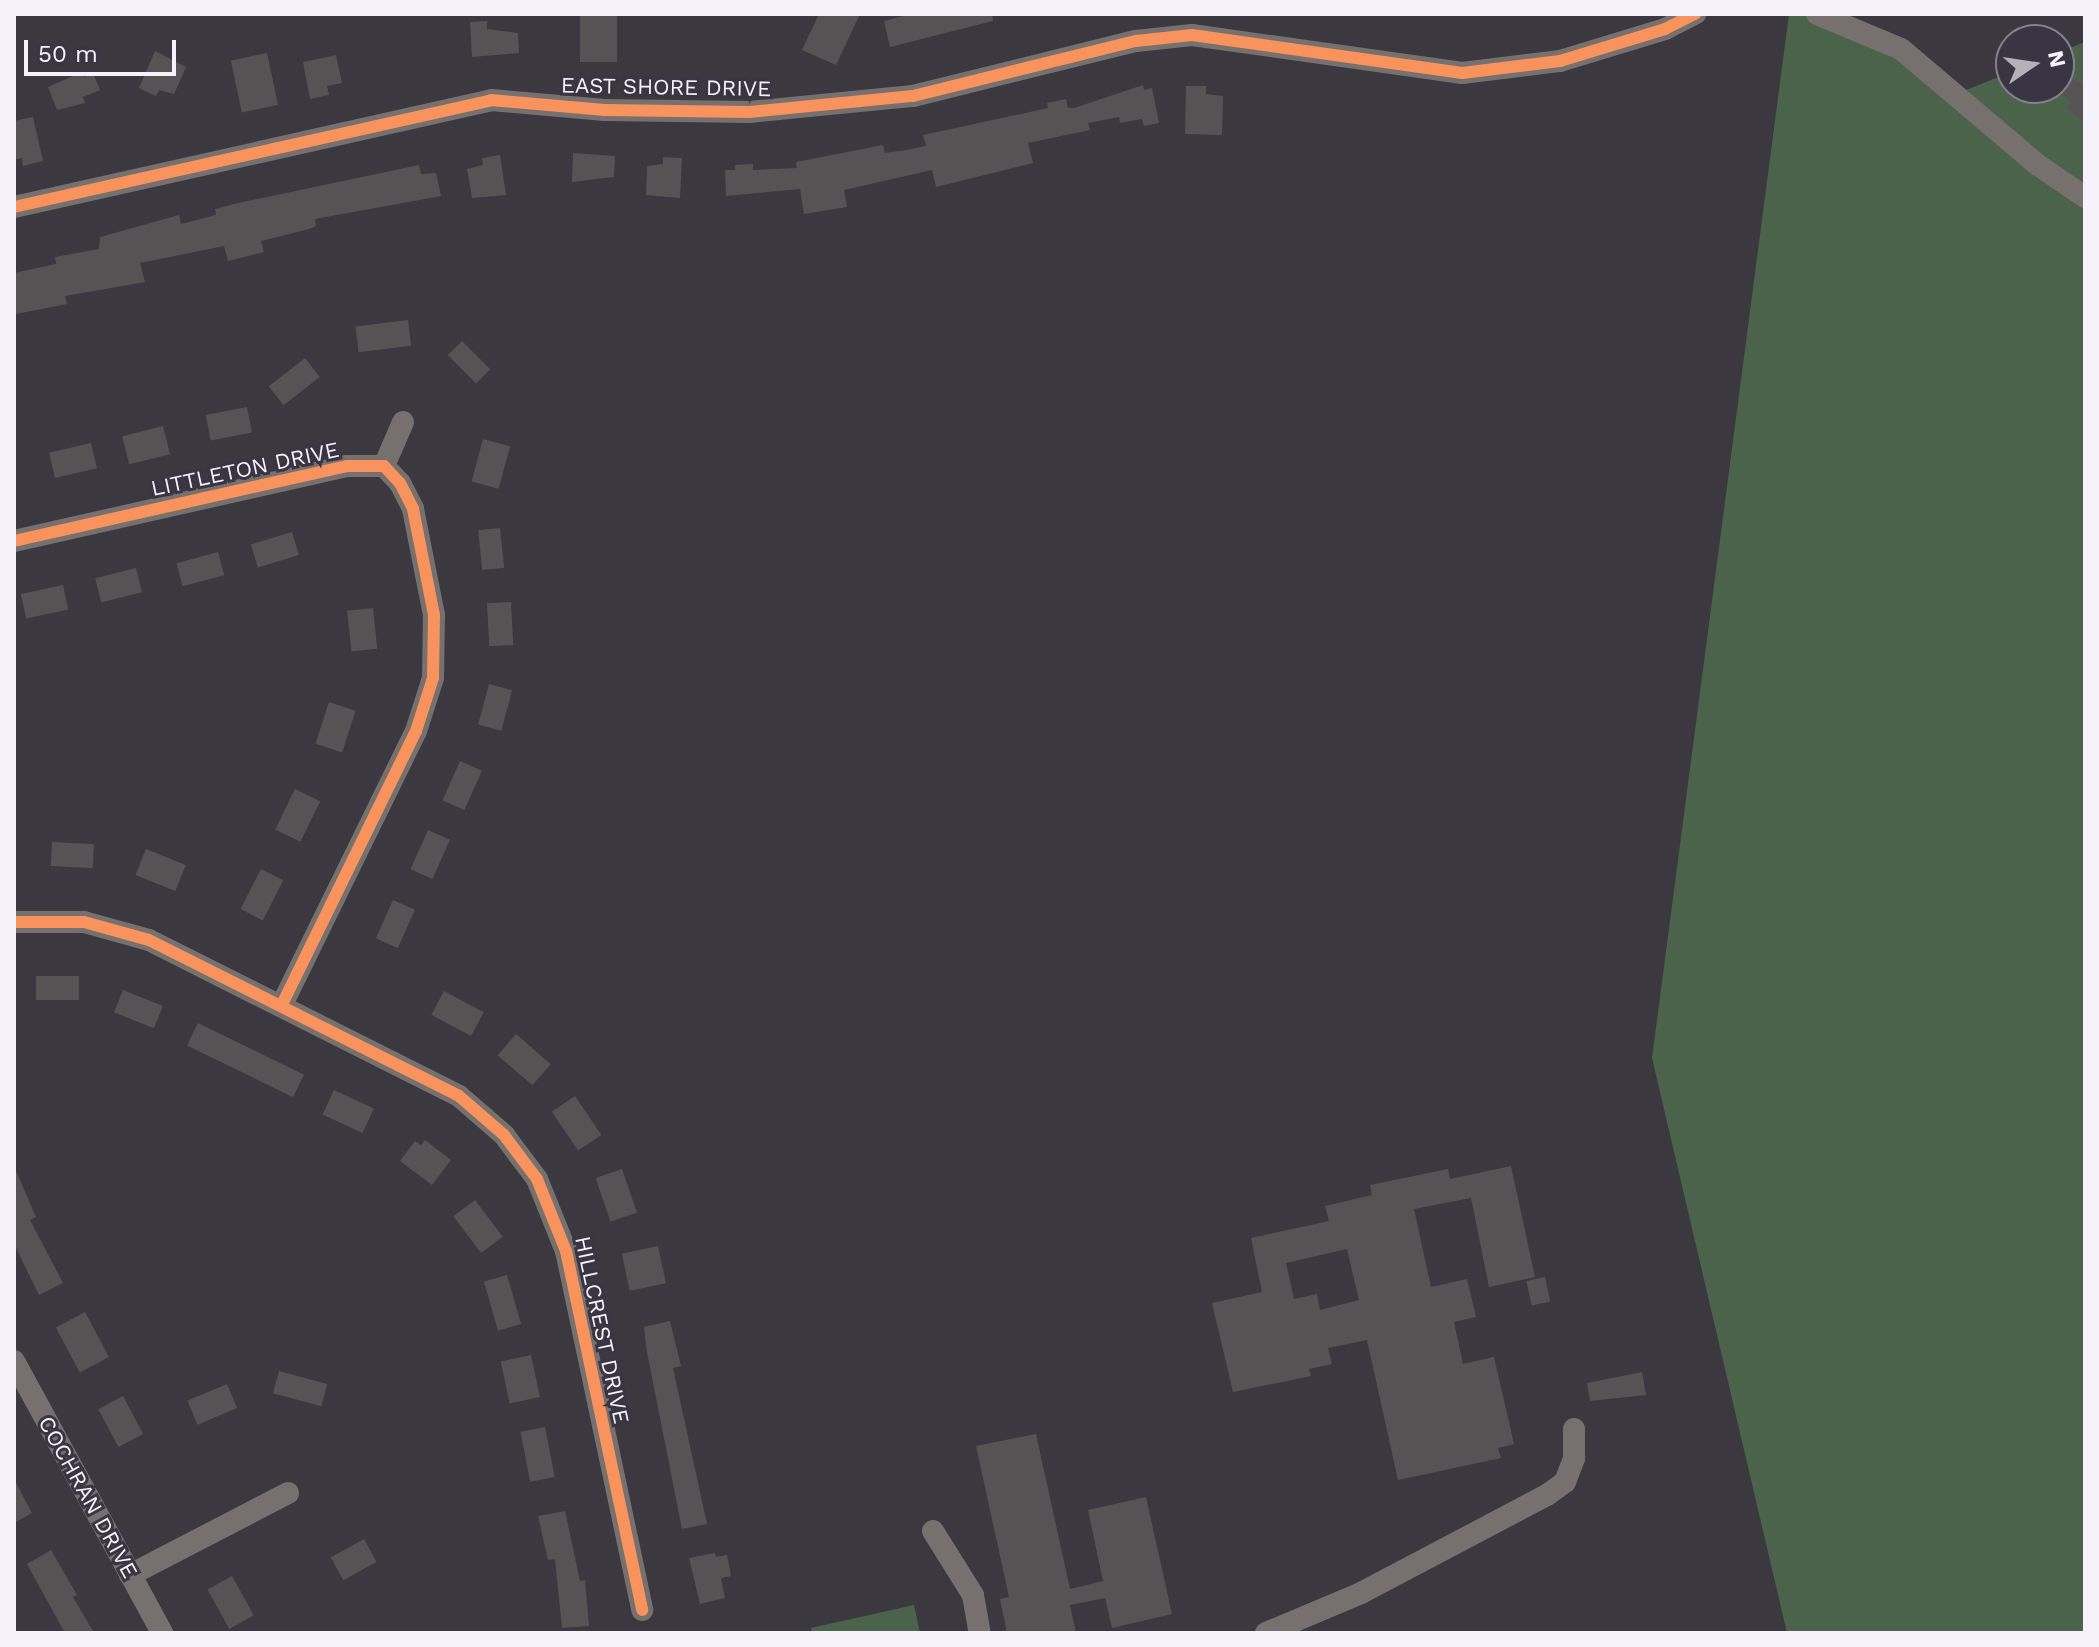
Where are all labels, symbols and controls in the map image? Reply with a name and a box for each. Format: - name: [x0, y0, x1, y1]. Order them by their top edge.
- scale bar: [28, 24, 180, 74]
- north arrow: [1995, 24, 2075, 104]
- text: 50 m: [38, 40, 98, 68]
- text: N: [2043, 48, 2071, 70]
- street label: EAST SHORE DRIVE: [560, 72, 772, 102]
- street label: LITTLETON DRIVE: [149, 436, 341, 502]
- street label: HILLCREST DRIVE: [569, 1233, 635, 1427]
- street label: COCHRAN DRIVE: [33, 1411, 143, 1583]

